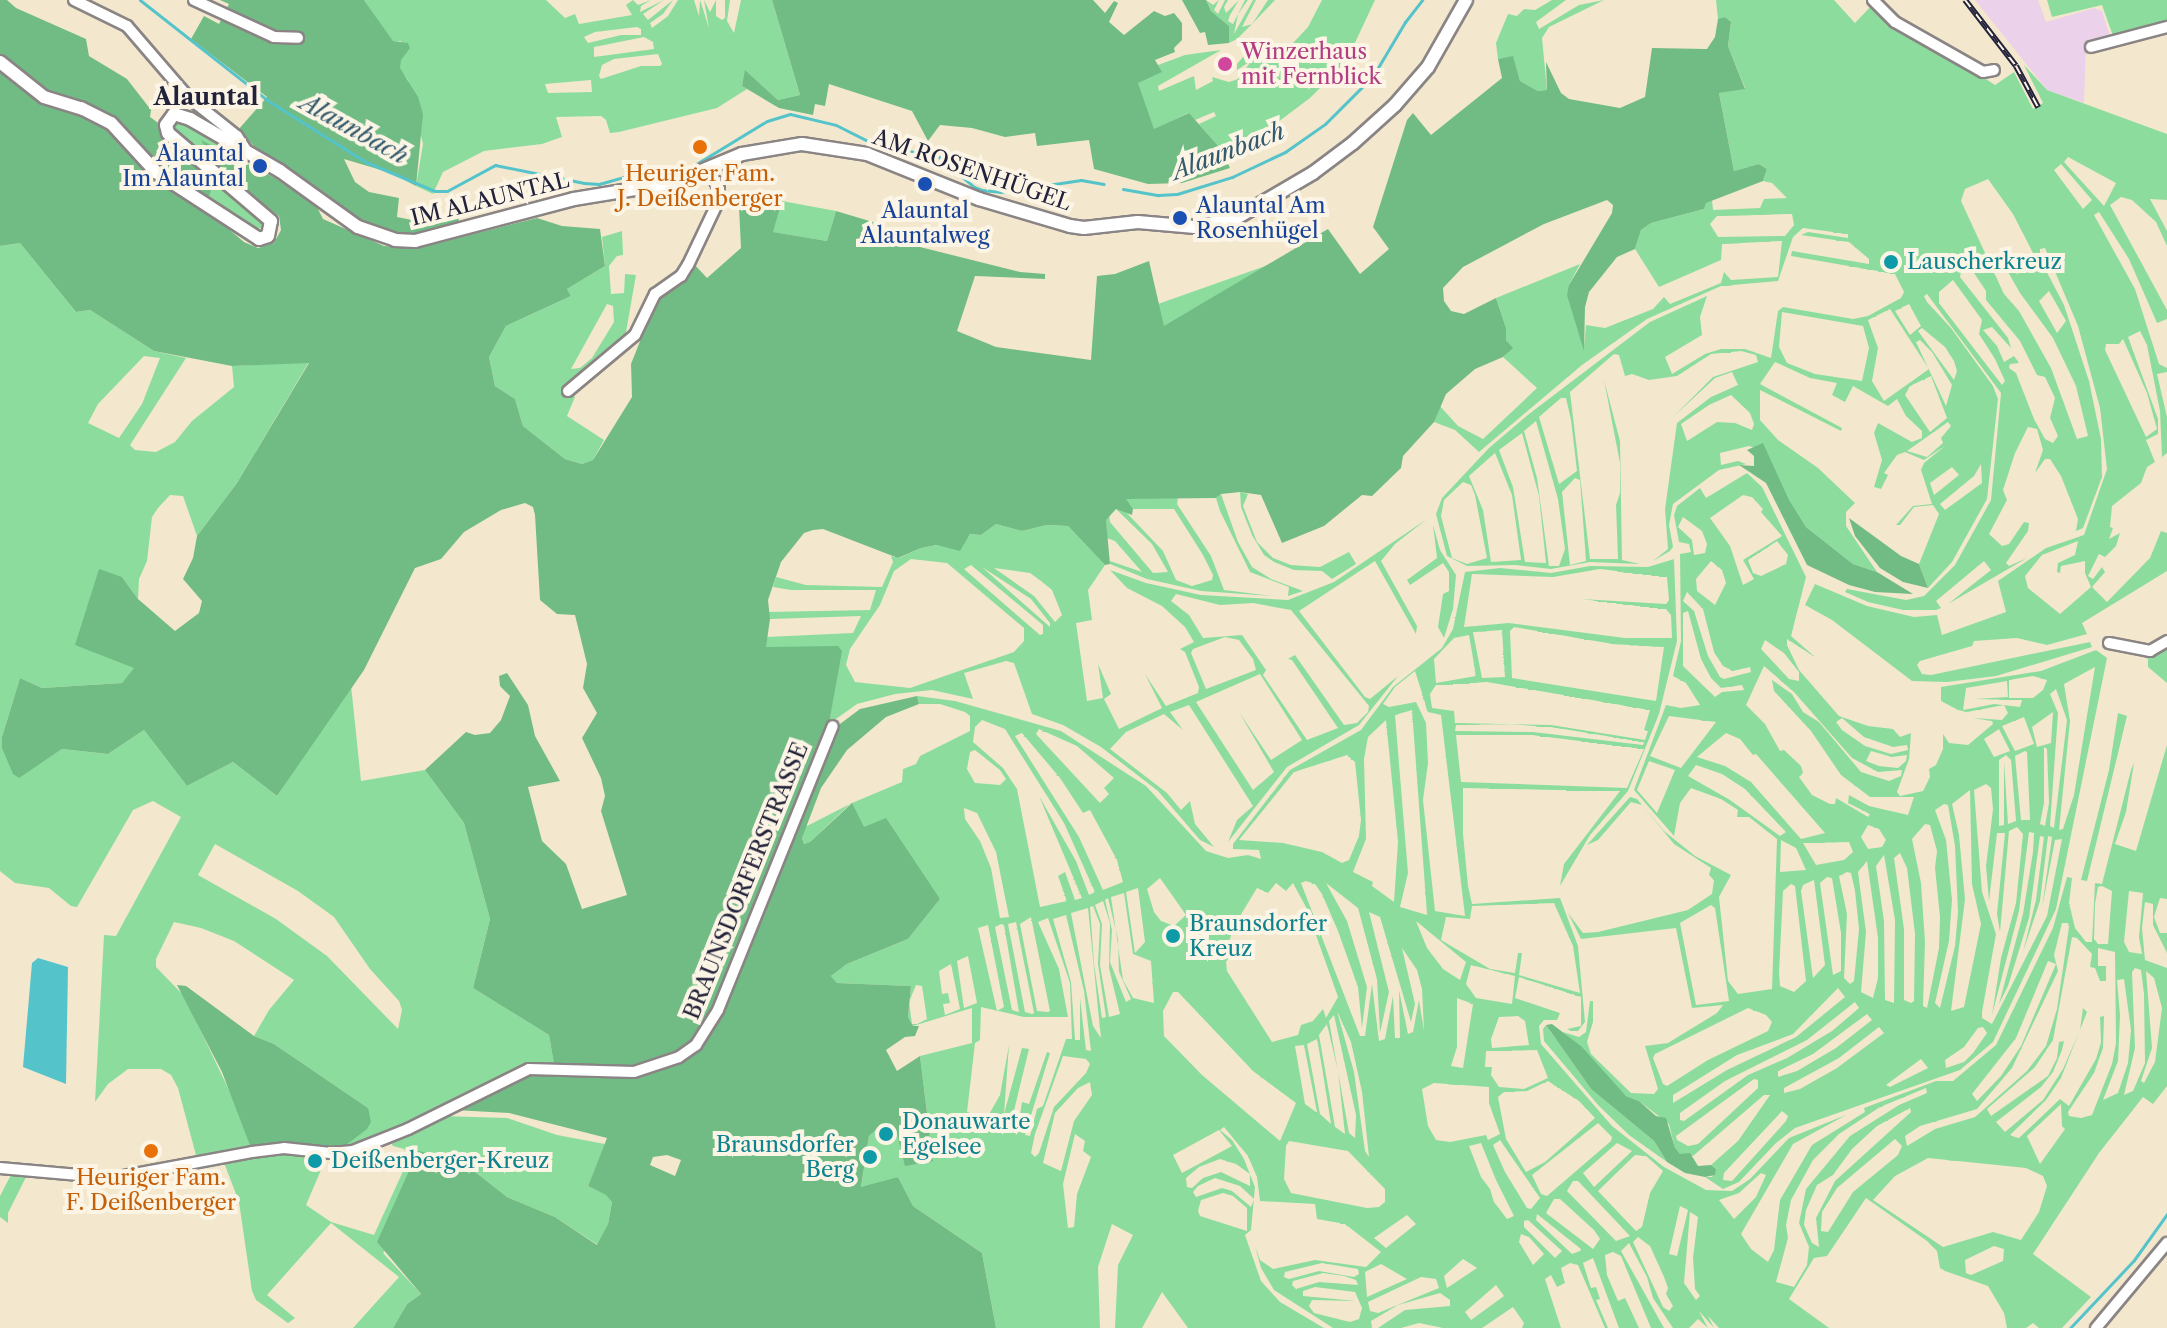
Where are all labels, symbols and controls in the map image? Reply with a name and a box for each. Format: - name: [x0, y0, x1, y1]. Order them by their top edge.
- place label: Winzerhaus mit Fernblick: [1241, 38, 1381, 90]
- marker: Winzerhaus mit Fernblick: [1216, 55, 1234, 73]
- district label: Alauntal: [153, 83, 259, 111]
- water label: Alaunbach: [295, 88, 413, 170]
- water label: Alaunbach: [1167, 116, 1289, 186]
- street label: AM ROSENHÜGEL: [869, 124, 1075, 216]
- marker: Heuriger Fam. J. Deißenberger: [691, 138, 709, 156]
- place label: Alauntal Im Alauntal: [122, 140, 244, 192]
- marker: Alauntal Im Alauntal: [251, 157, 269, 175]
- place label: Heuriger Fam. J. Deißenberger: [617, 160, 783, 212]
- street label: IM ALAUNTAL: [408, 166, 572, 232]
- marker: Alauntal Alauntalweg: [916, 175, 934, 193]
- place label: Alauntal Am Rosenhügel: [1196, 192, 1326, 244]
- place label: Alauntal Alauntalweg: [861, 197, 989, 248]
- marker: Alauntal Am Rosenhügel: [1171, 209, 1189, 227]
- place label: Lauscherkreuz: [1907, 249, 2062, 275]
- marker: Lauscherkreuz: [1882, 253, 1900, 271]
- street label: BRAUNSDORFERSTRASSE: [678, 739, 814, 1023]
- place label: Braunsdorfer Kreuz: [1189, 910, 1327, 962]
- marker: Braunsdorfer Kreuz: [1164, 927, 1182, 945]
- place label: Donauwarte Egelsee: [902, 1108, 1031, 1160]
- marker: Donauwarte Egelsee: [877, 1125, 895, 1143]
- place label: Braunsdorfer Berg: [716, 1131, 854, 1182]
- marker: Heuriger Fam. F. Deißenberger: [142, 1142, 160, 1160]
- place label: Deißenberger-Kreuz: [331, 1148, 549, 1174]
- marker: Braunsdorfer Berg: [861, 1148, 879, 1166]
- marker: Deißenberger-Kreuz: [306, 1152, 324, 1170]
- place label: Heuriger Fam. F. Deißenberger: [66, 1164, 236, 1216]

